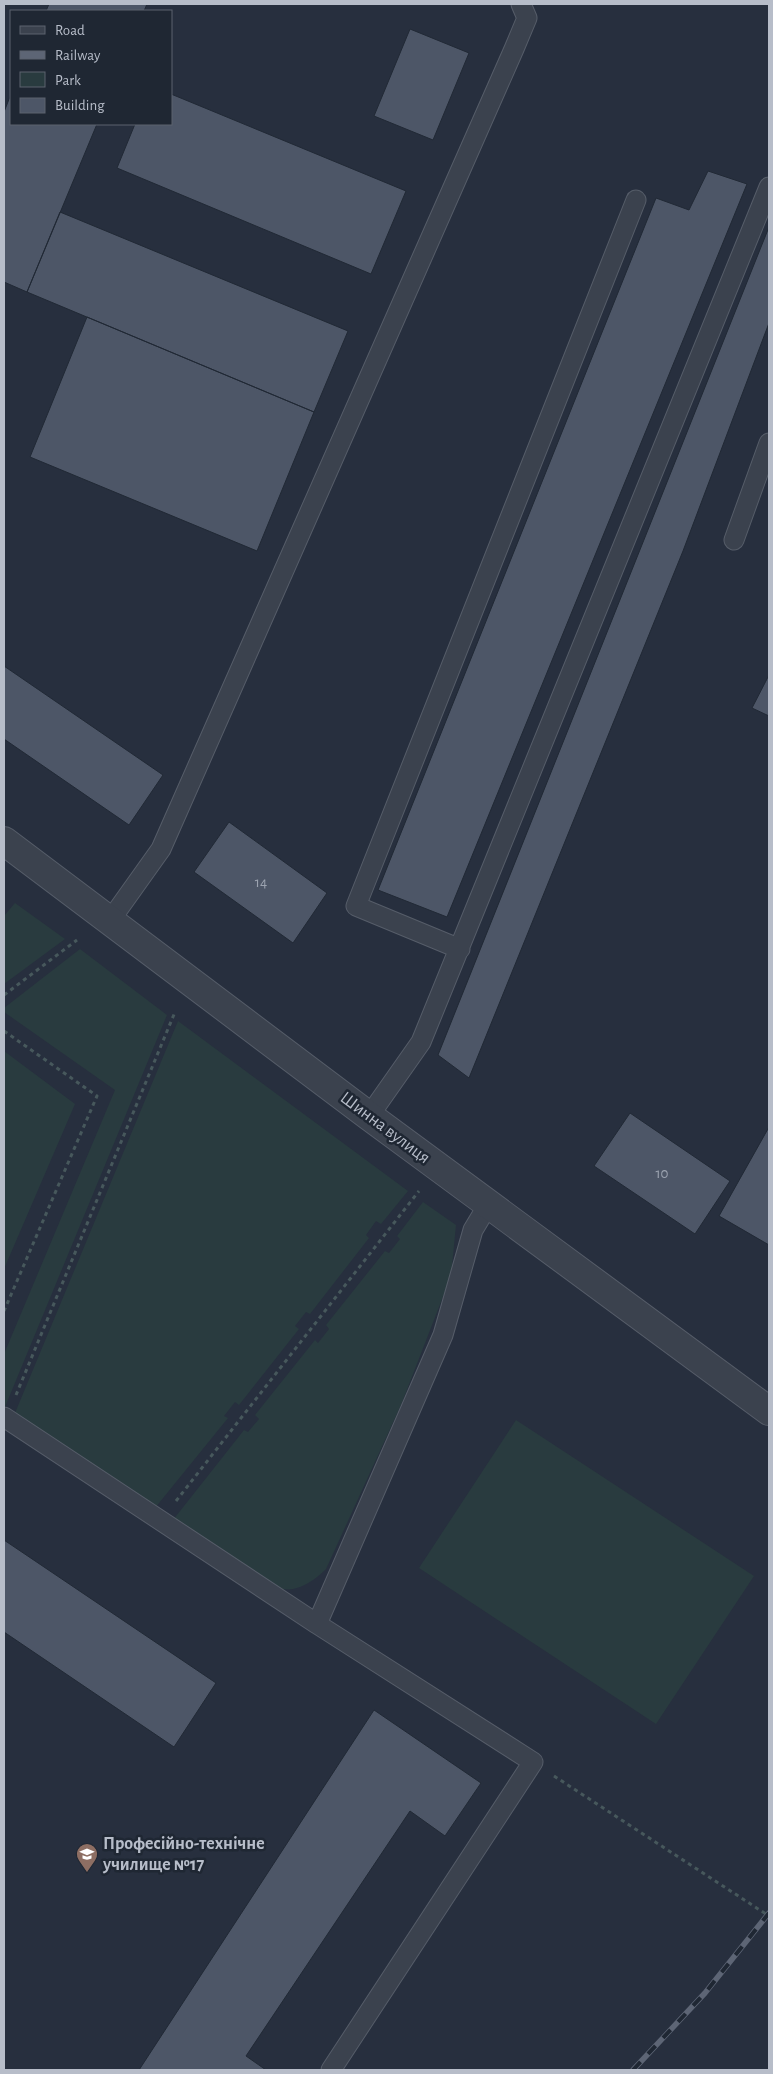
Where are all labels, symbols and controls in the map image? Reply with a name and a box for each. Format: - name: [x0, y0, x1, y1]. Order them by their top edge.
- legend: [10, 10, 172, 125]
- text: Road: [55, 23, 85, 38]
- text: Railway: [55, 48, 101, 63]
- text: Park: [55, 73, 81, 88]
- text: Building: [55, 98, 105, 113]
- house number: 14: [255, 875, 267, 890]
- street label: Шинна вулиця: [337, 1088, 433, 1168]
- house number: 10: [655, 1166, 669, 1181]
- place label: Професійно-технічне училище №17: [102, 1835, 265, 1874]
- school or university icon: Професійно-технічне училище №17: [75, 1842, 99, 1873]

